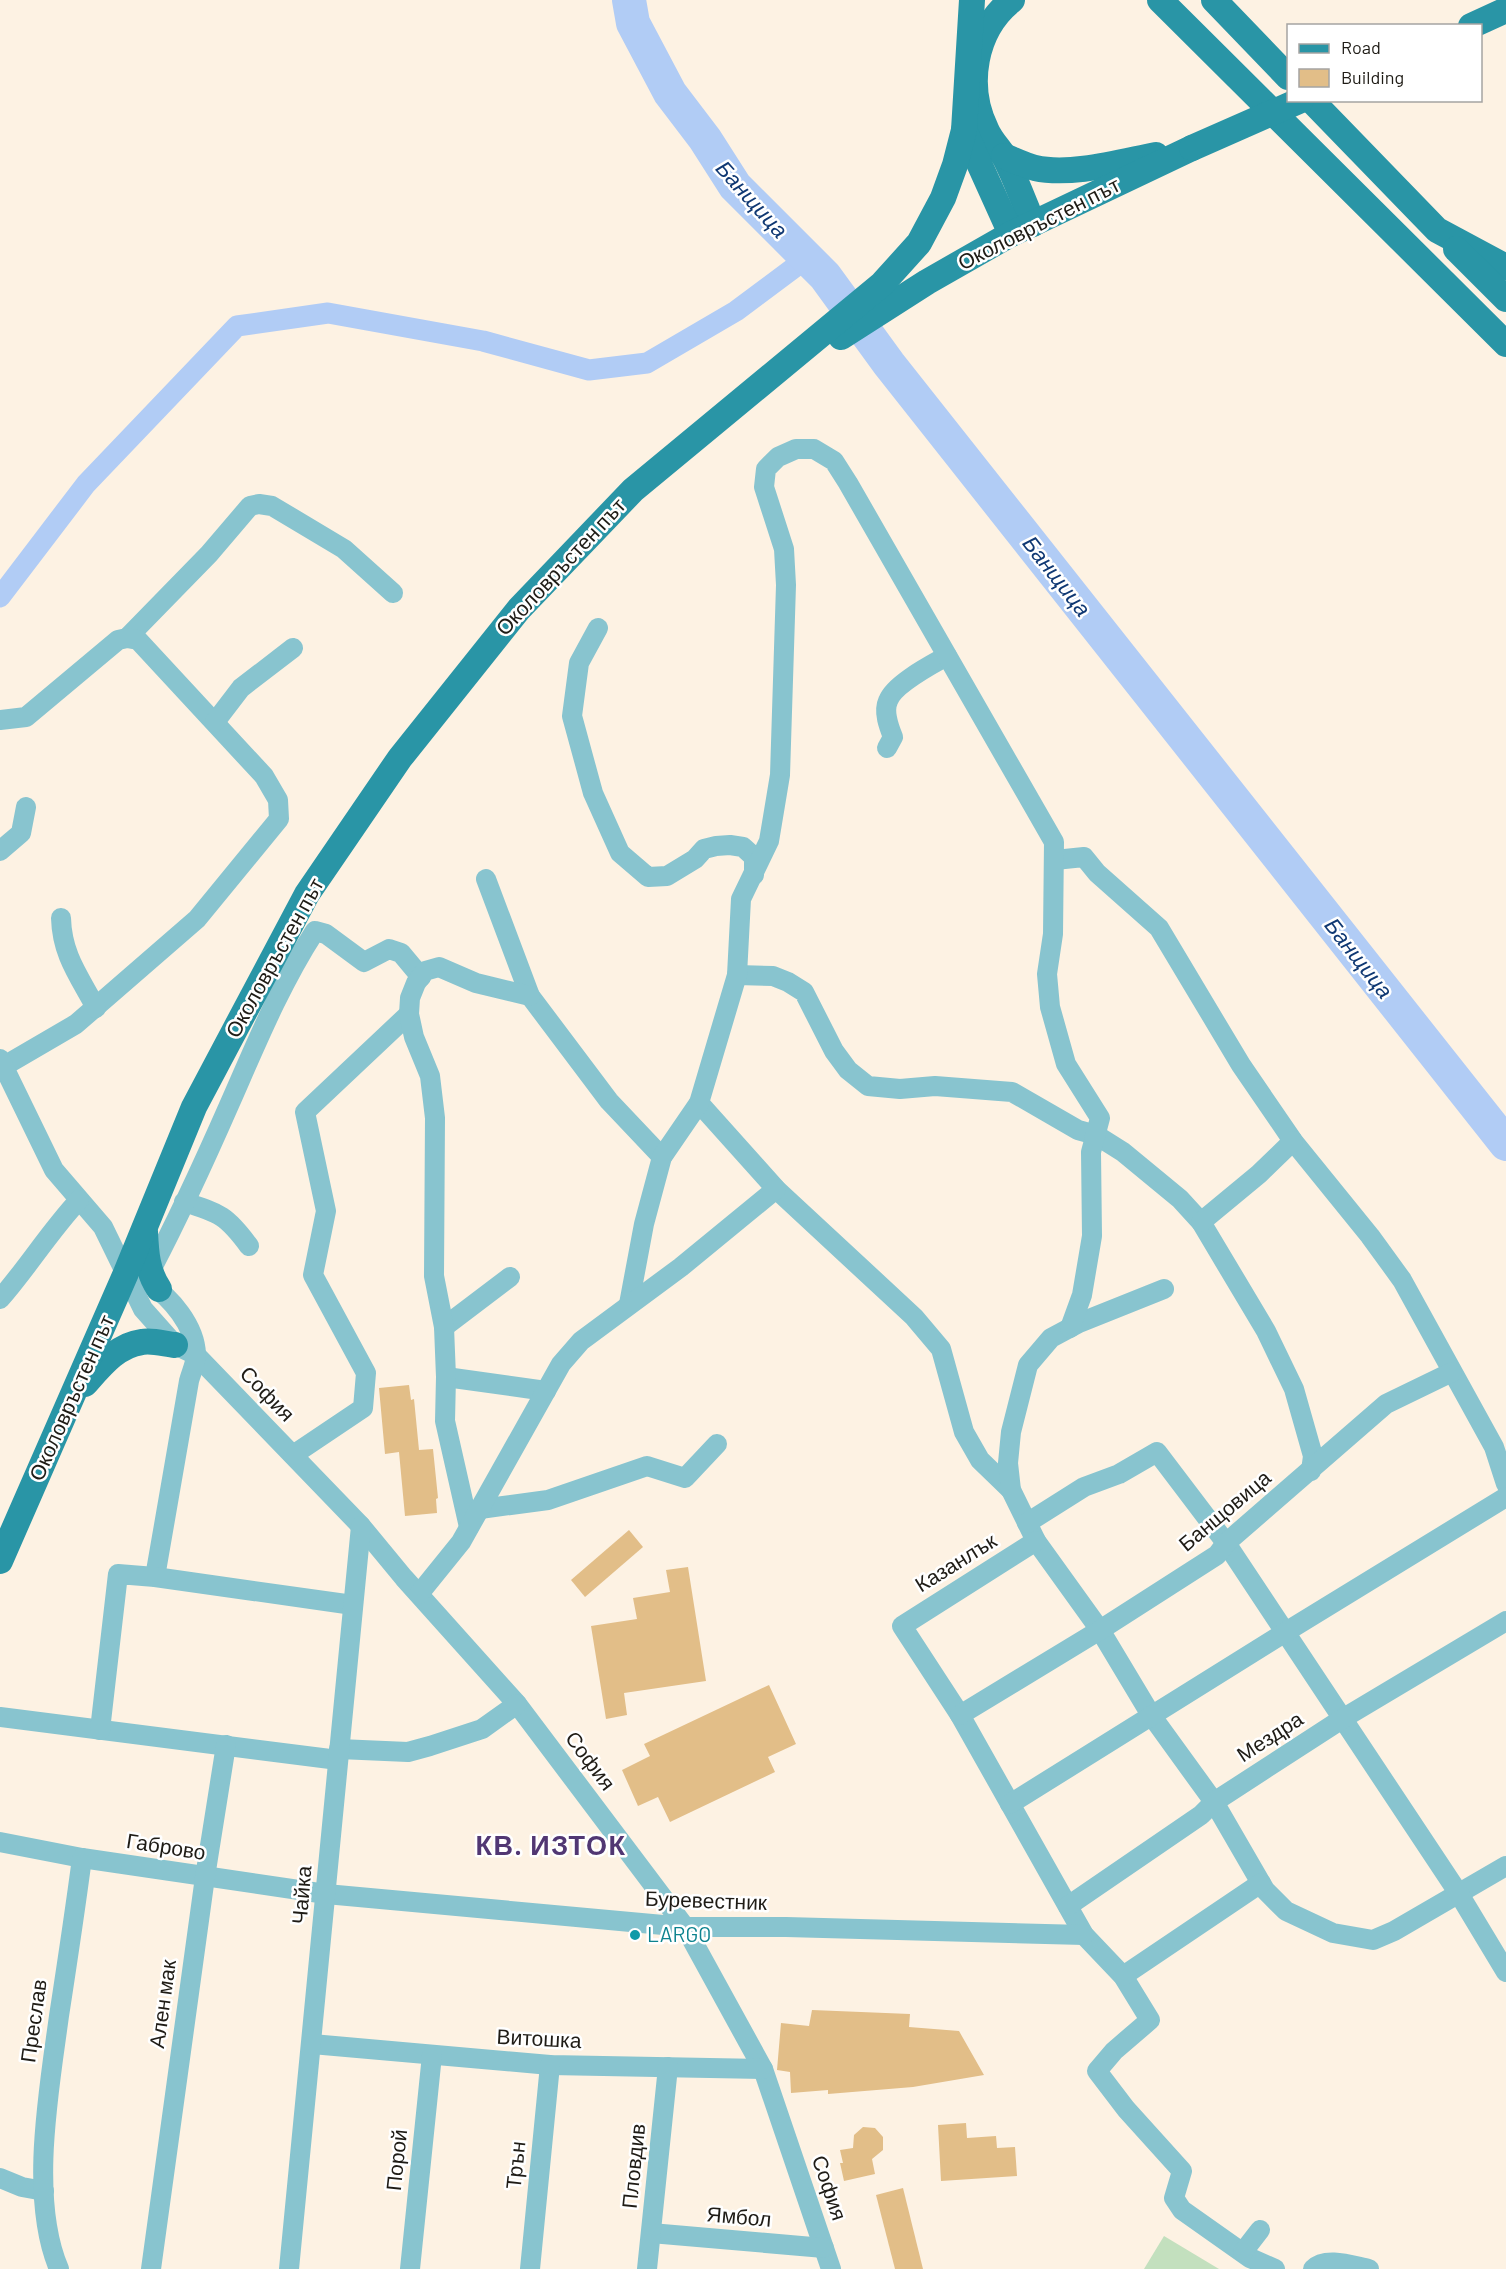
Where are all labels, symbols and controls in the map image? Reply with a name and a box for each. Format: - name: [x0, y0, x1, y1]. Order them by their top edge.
- legend: [1287, 24, 1482, 102]
- text: Road: [1341, 36, 1381, 58]
- text: Building: [1341, 66, 1404, 88]
- water label: Банщица: [711, 154, 794, 243]
- street label: Околовръстен път: [953, 171, 1124, 274]
- street label: Околовръстен път: [490, 492, 630, 640]
- water label: Банщица: [1018, 530, 1097, 621]
- street label: Околовръстен път: [219, 873, 328, 1041]
- water label: Банщица: [1320, 912, 1399, 1003]
- street label: Околовръстен път: [23, 1310, 119, 1484]
- street label: София: [236, 1360, 300, 1426]
- street label: Банщовица: [1173, 1464, 1275, 1556]
- street label: Казанлък: [910, 1527, 1001, 1596]
- street label: Мездра: [1231, 1705, 1307, 1766]
- street label: София: [561, 1726, 621, 1794]
- street label: Габрово: [125, 1827, 208, 1864]
- district label: КВ. ИЗТОК: [476, 1828, 626, 1860]
- street label: Чайка: [285, 1864, 316, 1925]
- street label: Буревестник: [645, 1885, 768, 1914]
- place label: LARGO: [647, 1921, 711, 1946]
- marker: LARGO: [628, 1928, 642, 1942]
- street label: Ален мак: [143, 1957, 180, 2050]
- street label: Преслав: [14, 1977, 51, 2064]
- street label: Витошка: [496, 2023, 582, 2052]
- street label: Пловдив: [616, 2122, 649, 2210]
- street label: Порой: [380, 2128, 411, 2192]
- street label: Трън: [500, 2140, 529, 2190]
- street label: София: [808, 2152, 853, 2223]
- street label: Ямбол: [706, 2200, 773, 2231]

